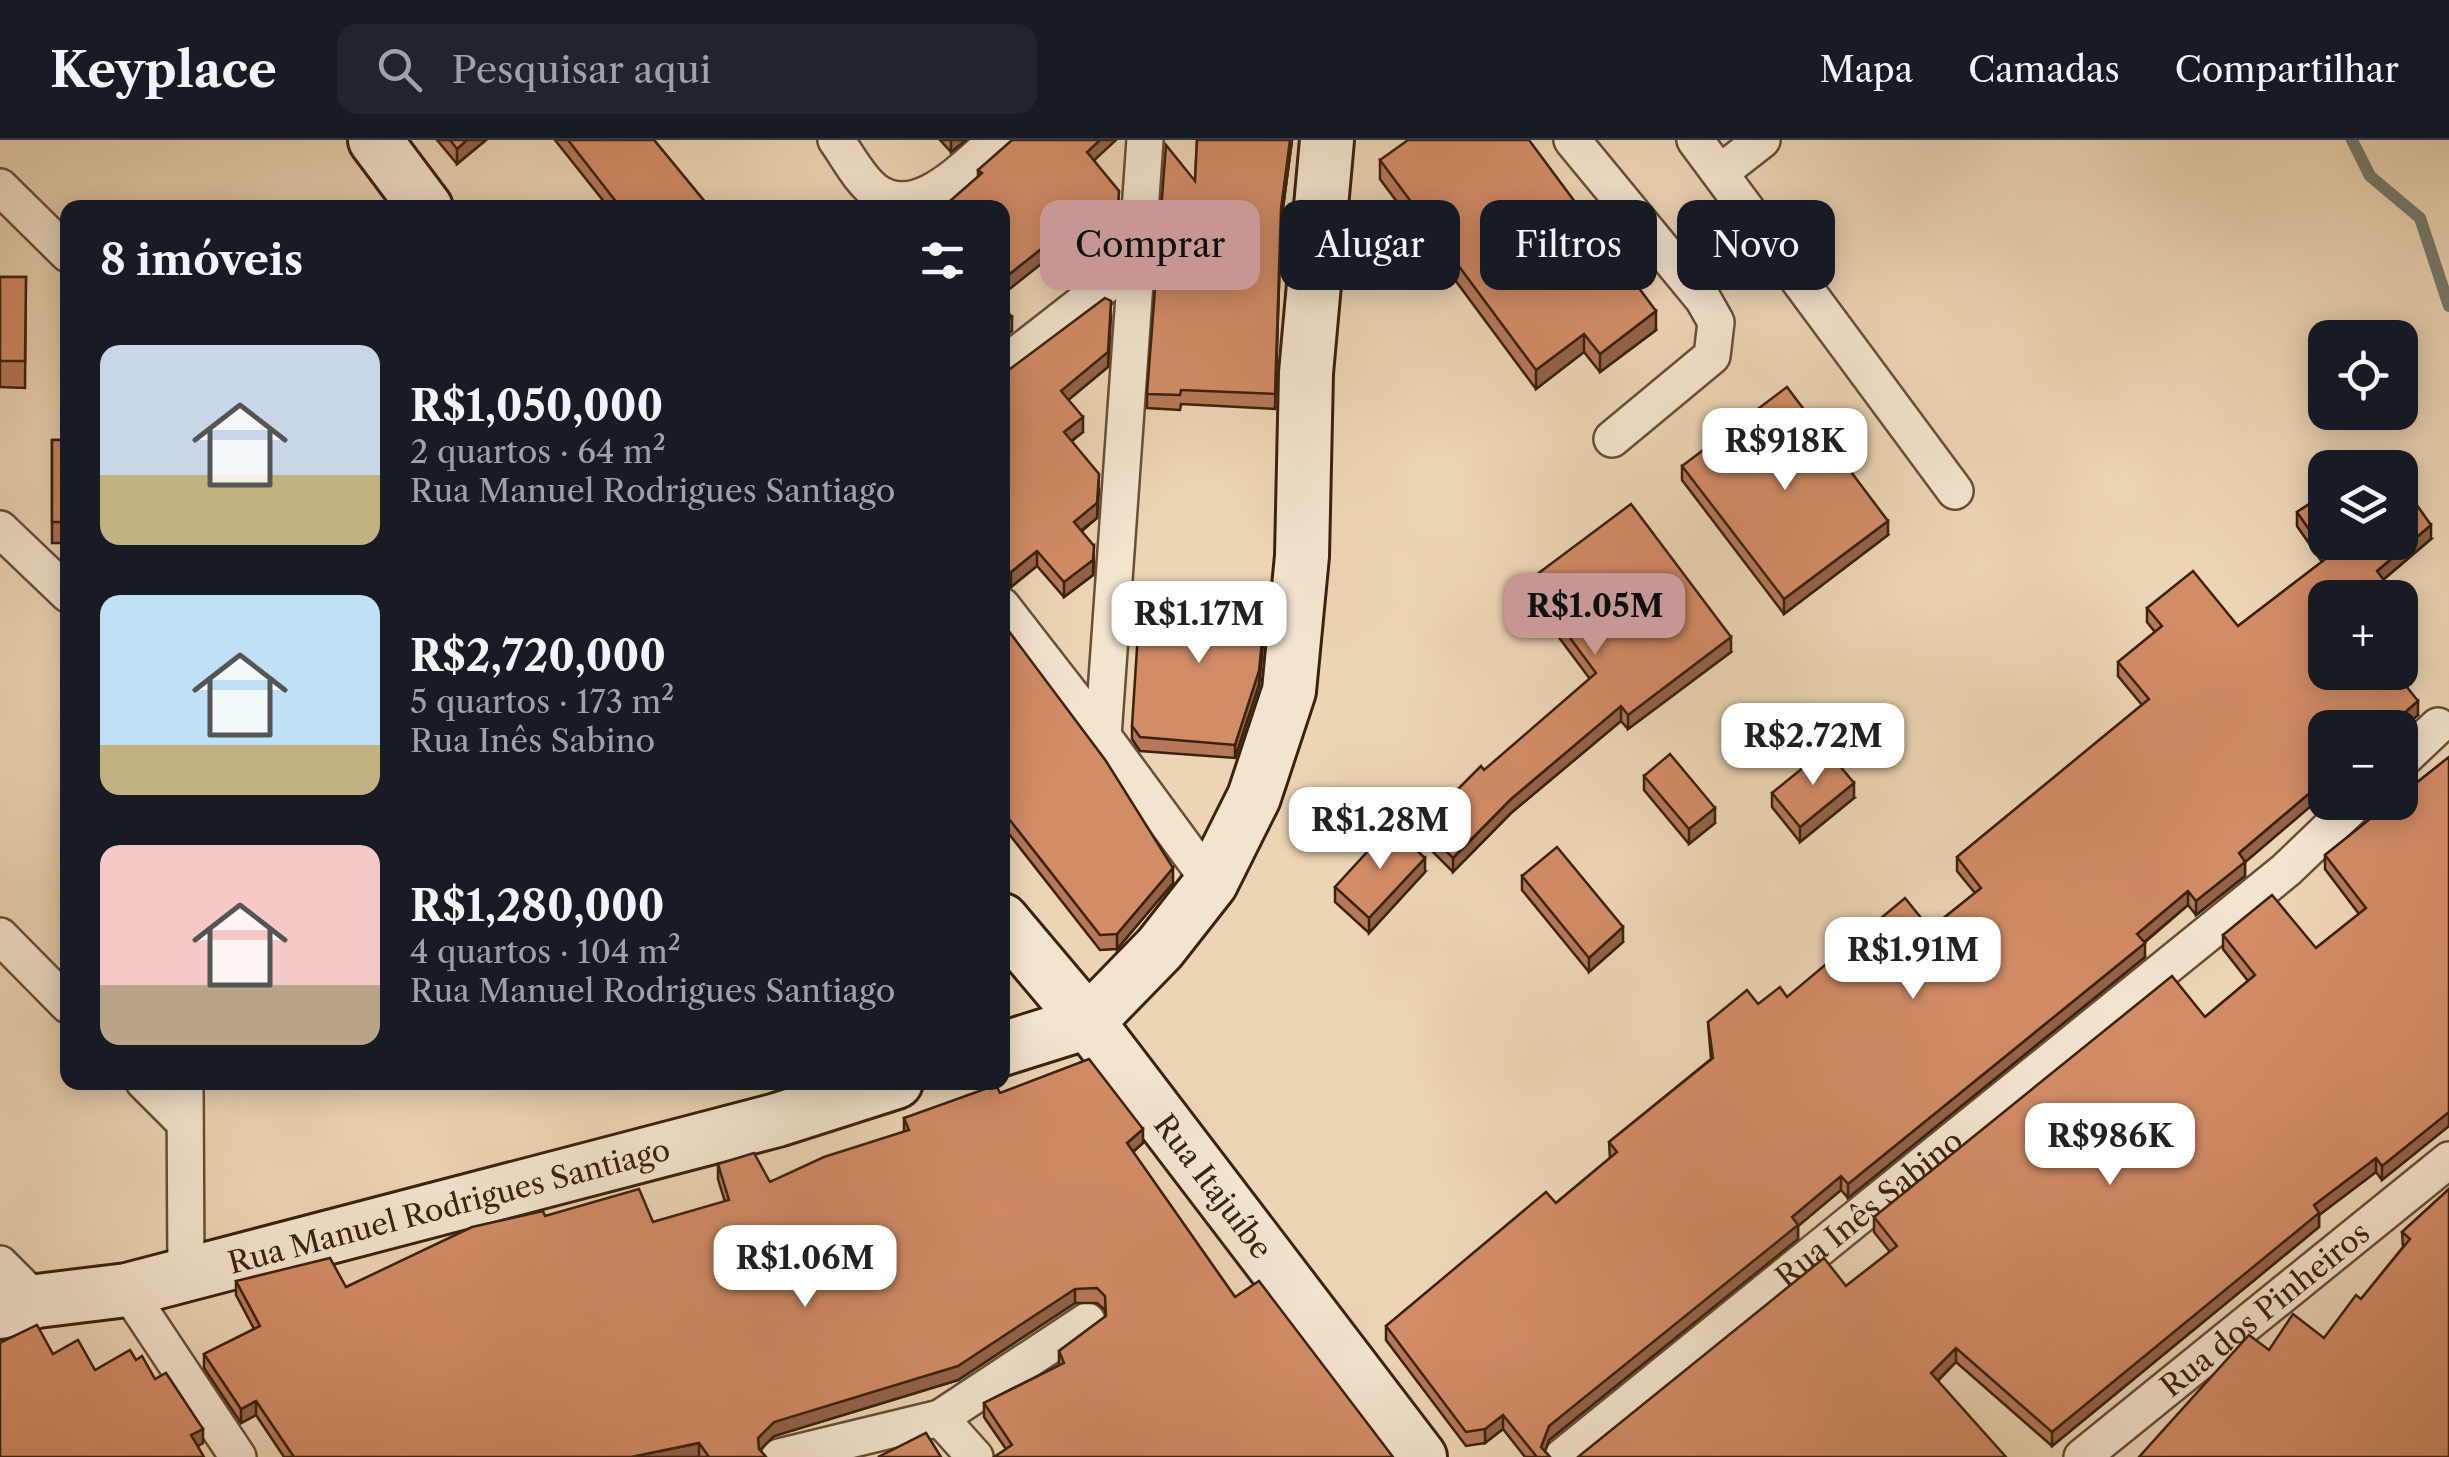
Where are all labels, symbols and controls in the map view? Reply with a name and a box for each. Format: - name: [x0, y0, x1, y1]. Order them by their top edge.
- search box: [337, 24, 1037, 114]
- text: Keyplace: [50, 40, 277, 99]
- icon: search: [372, 42, 427, 97]
- text: Pesquisar aqui: [452, 46, 711, 93]
- text: Mapa: [1820, 48, 1913, 91]
- text: Camadas: [1968, 48, 2120, 91]
- text: Compartilhar: [2175, 48, 2399, 91]
- chip: Comprar: [1040, 200, 1260, 290]
- chip: Alugar: [1280, 200, 1460, 290]
- chip: Filtros: [1480, 200, 1657, 290]
- chip: Novo: [1677, 200, 1835, 290]
- icon: filters: [915, 233, 970, 288]
- text: 8 imóveis: [100, 234, 303, 286]
- map controls: [2308, 320, 2418, 820]
- button: locate: [2308, 320, 2418, 430]
- text: R$1,050,000: [410, 380, 663, 432]
- icon: home: [180, 385, 300, 505]
- pin: R$918K: [1704, 408, 1866, 493]
- text: R$918K: [1724, 421, 1846, 460]
- text: 2 quartos · 64 m²: [410, 432, 666, 471]
- button: layers: [2308, 450, 2418, 560]
- text: Rua Manuel Rodrigues Santiago: [410, 471, 895, 510]
- pin: R$1.05M: [1503, 573, 1687, 658]
- button: +: [2308, 580, 2418, 690]
- pin: R$1.17M: [1107, 581, 1291, 666]
- text: R$1.05M: [1526, 586, 1664, 625]
- text: R$1.17M: [1134, 594, 1264, 633]
- text: R$2,720,000: [410, 630, 666, 682]
- icon: home: [180, 635, 300, 755]
- text: 5 quartos · 173 m²: [410, 682, 674, 721]
- pin: R$2.72M: [1721, 703, 1905, 788]
- button: −: [2308, 710, 2418, 820]
- text: R$2.72M: [1743, 716, 1883, 755]
- text: Rua Inês Sabino: [410, 721, 655, 760]
- pin: R$1.28M: [1288, 787, 1472, 872]
- text: R$1.28M: [1311, 800, 1449, 839]
- text: R$1,280,000: [410, 880, 664, 932]
- icon: home: [180, 885, 300, 1005]
- pin: R$1.91M: [1821, 917, 2005, 1002]
- text: R$1.91M: [1847, 930, 1979, 969]
- text: 4 quartos · 104 m²: [410, 932, 681, 971]
- text: Rua Manuel Rodrigues Santiago: [410, 971, 895, 1010]
- pin: R$986K: [2029, 1103, 2191, 1188]
- street label: Rua Itajuíbe: [1146, 1107, 1280, 1266]
- text: R$986K: [2047, 1116, 2173, 1155]
- street label: Rua Inês Sabino: [1768, 1121, 1970, 1295]
- street label: Rua Manuel Rodrigues Santiago: [224, 1130, 674, 1281]
- street label: Rua dos Pinheiros: [2153, 1214, 2377, 1405]
- pin: R$1.06M: [713, 1225, 897, 1310]
- text: R$1.06M: [736, 1238, 874, 1277]

